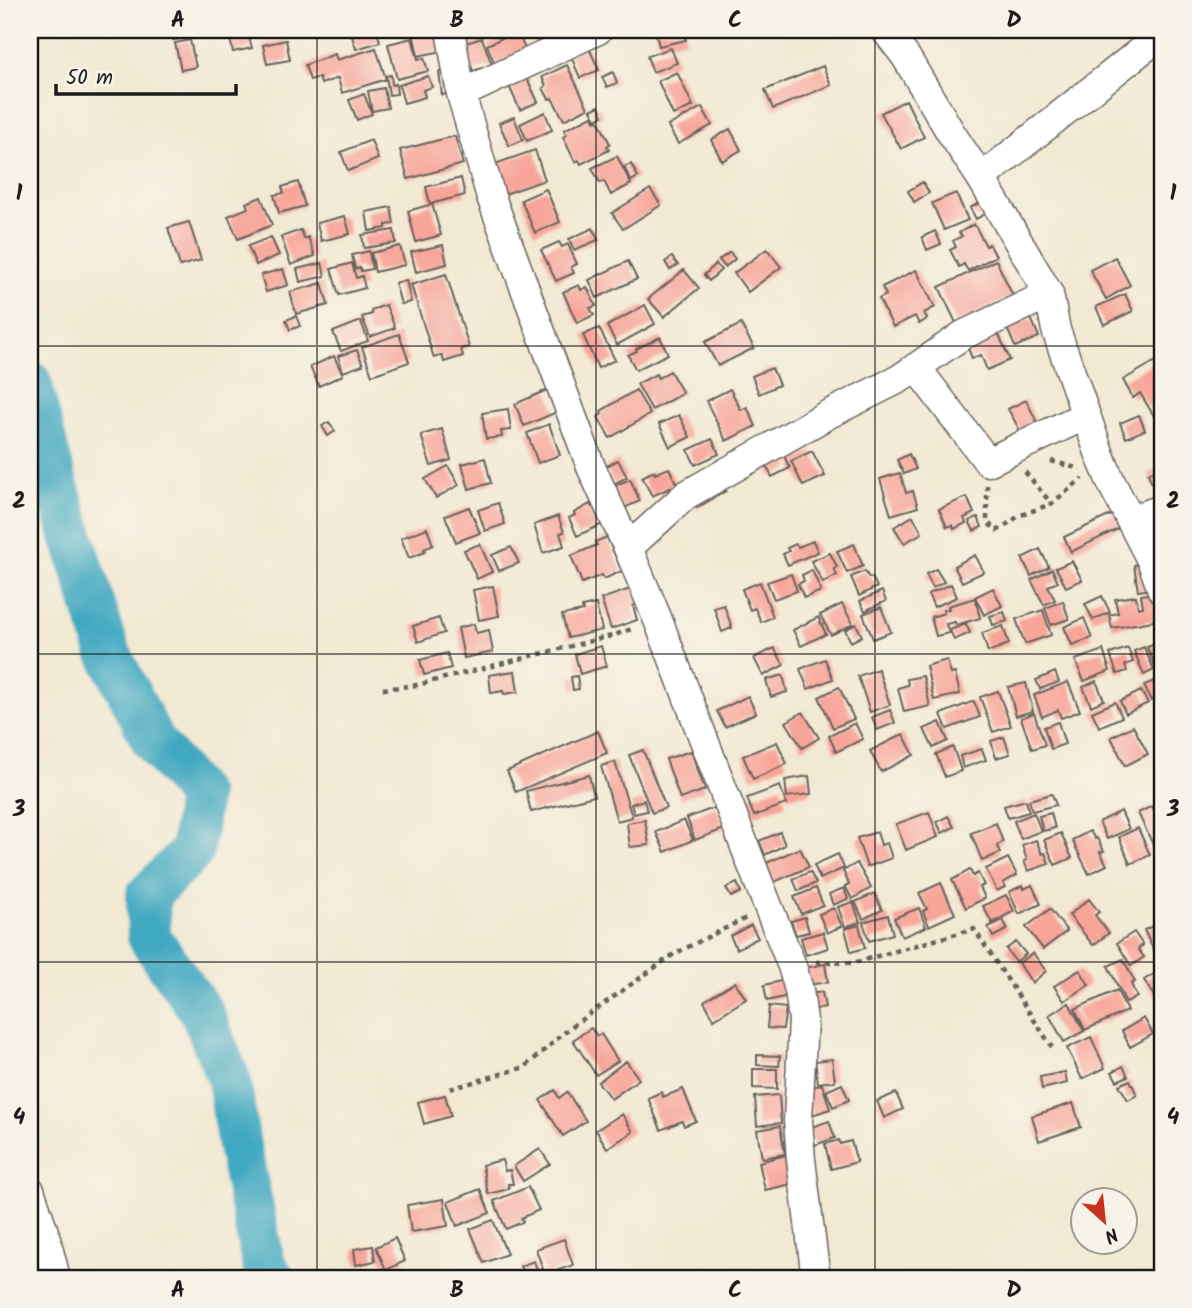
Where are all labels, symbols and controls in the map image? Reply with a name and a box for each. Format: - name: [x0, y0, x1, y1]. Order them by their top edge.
- text: A: [171, 3, 185, 39]
- text: B: [450, 3, 464, 39]
- text: C: [728, 3, 742, 39]
- text: D: [1006, 3, 1022, 39]
- scale bar: [56, 52, 236, 96]
- text: 50 m: [66, 62, 113, 95]
- text: 1: [16, 176, 23, 212]
- text: 1: [1170, 176, 1177, 212]
- text: 2: [12, 484, 26, 520]
- text: 2: [1166, 484, 1180, 520]
- text: 3: [12, 792, 26, 828]
- text: 3: [1166, 792, 1180, 828]
- text: 4: [13, 1100, 26, 1136]
- text: 4: [1167, 1100, 1180, 1136]
- north arrow: [1070, 1186, 1140, 1256]
- text: N: [1099, 1218, 1123, 1250]
- text: A: [171, 1273, 185, 1308]
- text: B: [450, 1273, 464, 1308]
- text: C: [728, 1273, 742, 1308]
- text: D: [1006, 1273, 1022, 1308]

